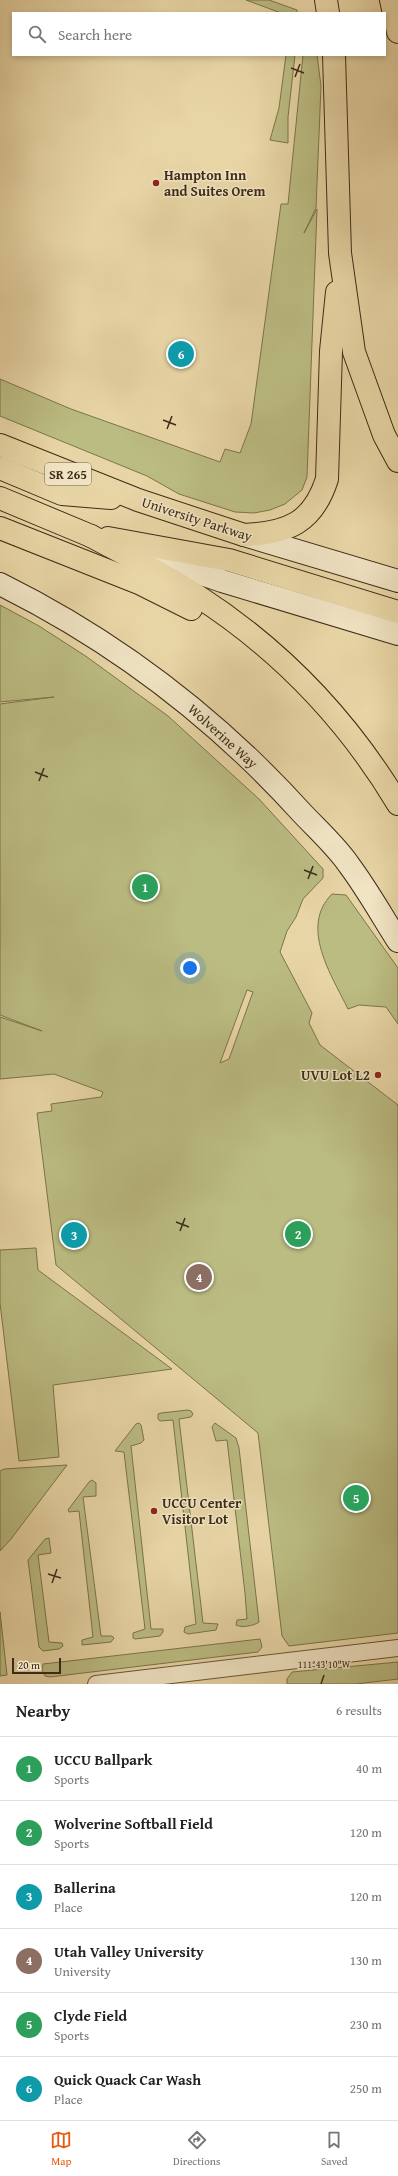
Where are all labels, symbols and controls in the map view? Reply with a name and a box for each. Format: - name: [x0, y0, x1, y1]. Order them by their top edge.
- search box: [12, 12, 386, 56]
- icon: search: [26, 23, 48, 45]
- text: Search here: [58, 24, 132, 45]
- place label: Hampton Inn and Suites Orem: [164, 165, 265, 201]
- marker: Hampton Inn and Suites Orem: [151, 178, 161, 188]
- pin: 6: [168, 339, 194, 369]
- road number: SR 265: [45, 463, 91, 485]
- street label: University Parkway: [139, 492, 255, 546]
- street label: Wolverine Way: [184, 699, 262, 773]
- pin: 1: [132, 872, 158, 902]
- your location: [180, 958, 200, 978]
- place label: UVU Lot L2: [301, 1065, 370, 1085]
- marker: UVU Lot L2: [373, 1070, 383, 1080]
- pin: 2: [285, 1219, 311, 1249]
- pin: 3: [61, 1220, 87, 1250]
- pin: 4: [186, 1262, 212, 1292]
- pin: 5: [343, 1483, 369, 1513]
- place label: UCCU Center Visitor Lot: [162, 1493, 242, 1529]
- marker: UCCU Center Visitor Lot: [149, 1506, 159, 1516]
- scale bar: [12, 1656, 61, 1675]
- text: 20 m: [18, 1657, 40, 1673]
- text: 111°43'10"W: [298, 1657, 351, 1672]
- text: Nearby: [16, 1698, 70, 1723]
- text: 6 results: [336, 1701, 382, 1720]
- text: UCCU Ballpark: [54, 1749, 152, 1770]
- text: 1: [26, 1759, 32, 1778]
- text: 40 m: [356, 1759, 382, 1778]
- text: Sports: [54, 1770, 89, 1789]
- text: Wolverine Softball Field: [54, 1813, 213, 1834]
- text: 2: [26, 1823, 32, 1842]
- text: 120 m: [350, 1823, 382, 1842]
- text: Sports: [54, 1834, 89, 1853]
- text: Ballerina: [54, 1877, 116, 1898]
- text: 3: [26, 1887, 32, 1906]
- text: 120 m: [350, 1887, 382, 1906]
- text: Place: [54, 1898, 83, 1917]
- text: Utah Valley University: [54, 1941, 204, 1962]
- text: 4: [26, 1951, 32, 1970]
- text: 130 m: [350, 1951, 382, 1970]
- text: University: [54, 1962, 111, 1981]
- text: Clyde Field: [54, 2005, 127, 2026]
- text: 5: [26, 2015, 32, 2034]
- text: 230 m: [350, 2015, 382, 2034]
- text: Sports: [54, 2026, 89, 2045]
- text: Quick Quack Car Wash: [54, 2069, 201, 2090]
- text: 6: [26, 2079, 32, 2098]
- text: 250 m: [350, 2079, 382, 2098]
- text: Place: [54, 2090, 83, 2109]
- tab: Map: [50, 2129, 72, 2169]
- tab: Directions: [173, 2129, 220, 2169]
- tab: Saved: [321, 2129, 348, 2169]

